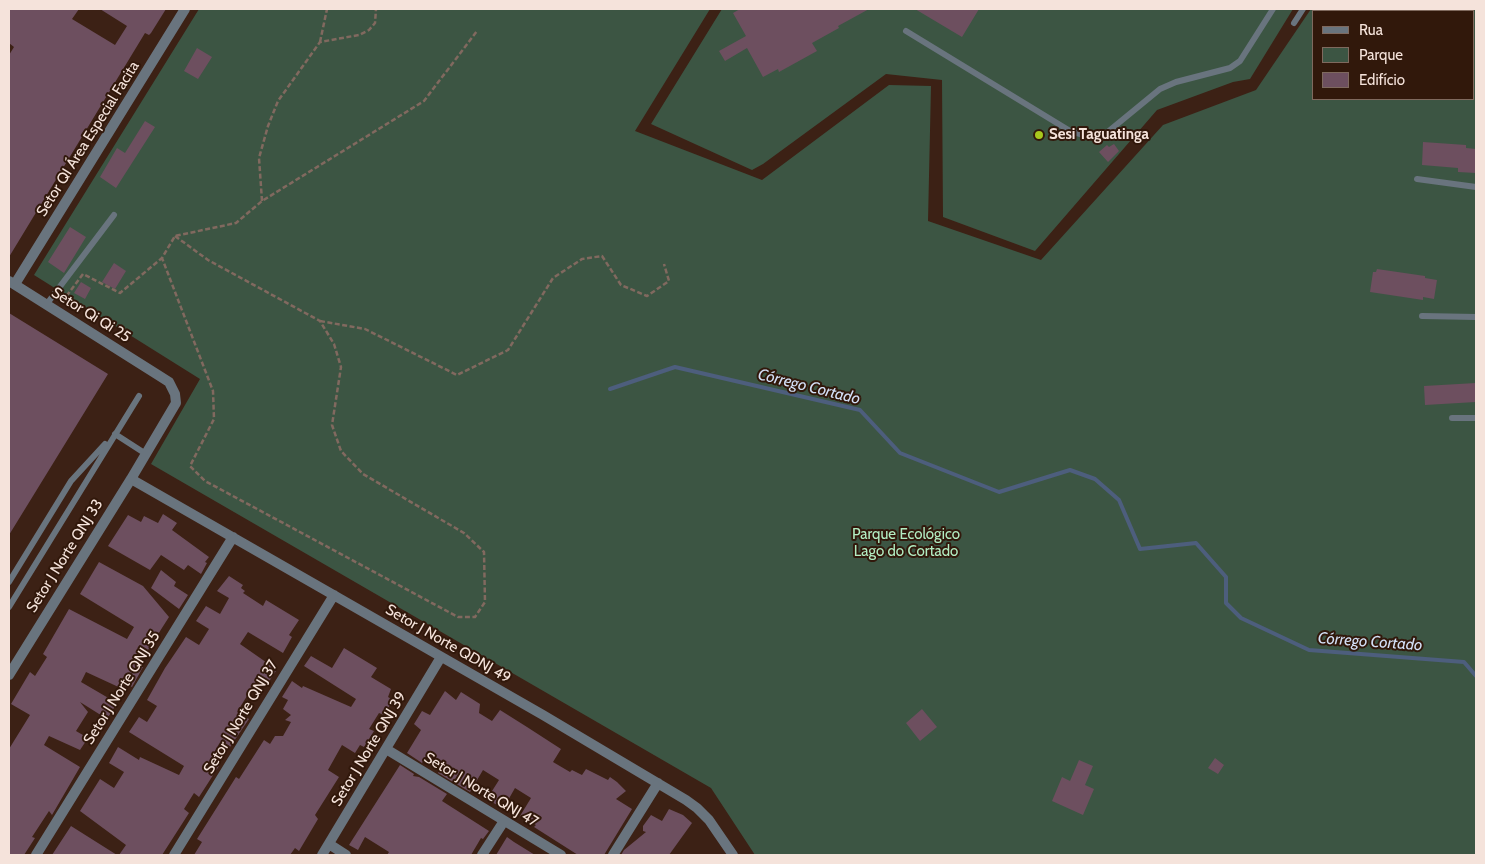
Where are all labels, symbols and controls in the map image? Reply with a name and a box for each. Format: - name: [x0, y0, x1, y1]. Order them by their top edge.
- legend: [1312, 10, 1475, 100]
- text: Rua: [1359, 21, 1383, 39]
- text: Parque: [1359, 46, 1403, 64]
- street label: Setor QI Área Especial Facita: [33, 58, 143, 220]
- text: Edifício: [1359, 71, 1405, 89]
- place label: Sesi Taguatinga: [1049, 126, 1149, 144]
- marker: Sesi Taguatinga: [1033, 129, 1045, 141]
- street label: Setor Qi Qi 25: [48, 284, 134, 346]
- water label: Córrego Cortado: [756, 365, 862, 409]
- street label: Setor J Norte QNJ 33: [23, 496, 107, 616]
- park label: Parque Ecológico Lago do Cortado: [852, 526, 960, 561]
- street label: Setor J Norte QDNJ 49: [382, 601, 514, 687]
- street label: Setor J Norte QNJ 35: [80, 628, 164, 748]
- water label: Córrego Cortado: [1317, 629, 1423, 655]
- street label: Setor J Norte QNJ 37: [200, 657, 282, 777]
- street label: Setor J Norte QNJ 39: [328, 689, 410, 809]
- street label: Setor J Norte QNJ 47: [421, 749, 541, 831]

